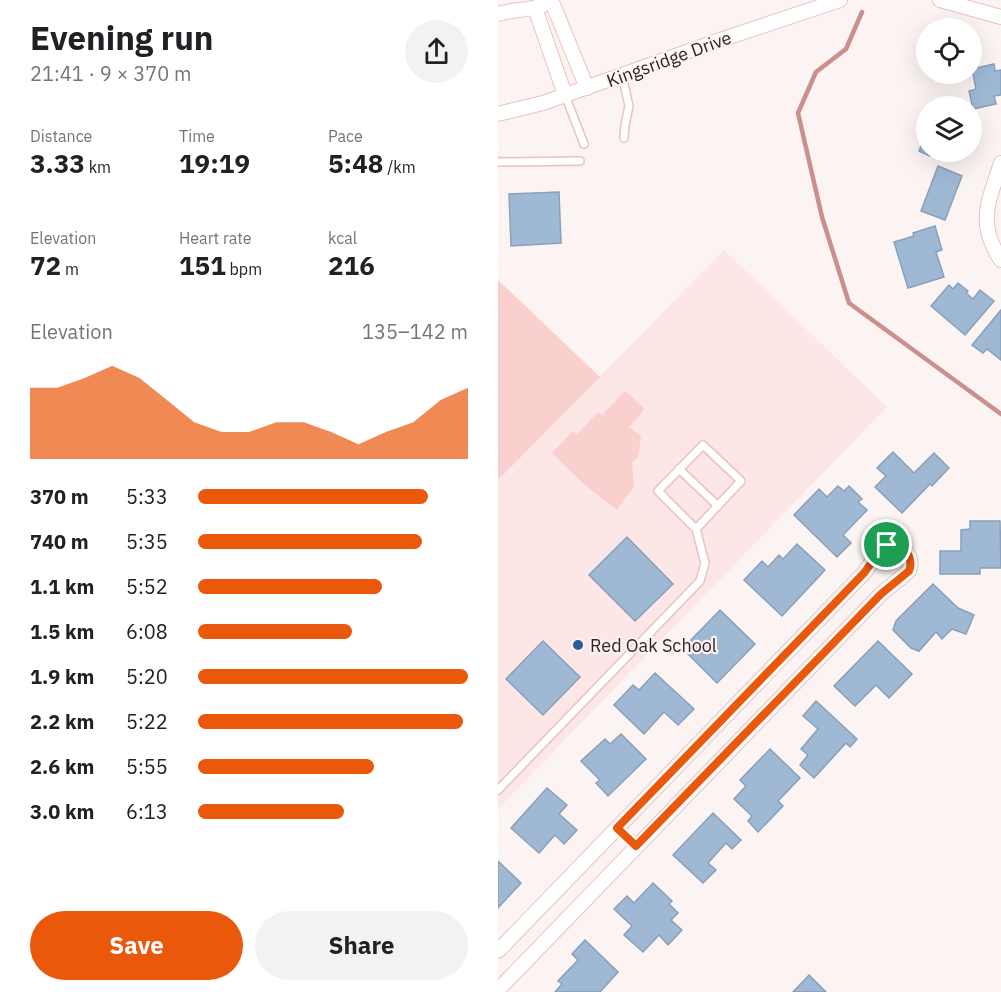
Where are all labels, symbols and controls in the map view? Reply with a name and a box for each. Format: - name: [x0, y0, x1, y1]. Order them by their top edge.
- text: Evening run: [30, 16, 214, 59]
- map controls: [916, 18, 982, 162]
- button: locate: [916, 18, 982, 84]
- button: share: [405, 20, 468, 83]
- street label: Kingsridge Drive: [603, 26, 735, 92]
- text: 21:41 · 9 × 370 m: [30, 60, 191, 87]
- button: layers: [916, 96, 982, 162]
- text: Distance: [30, 126, 92, 146]
- text: Time: [179, 126, 215, 146]
- text: Pace: [328, 126, 363, 146]
- text: 3.33: [30, 146, 85, 180]
- text: 19:19: [179, 146, 250, 180]
- text: 5:48: [328, 146, 383, 180]
- text: km: [85, 157, 111, 177]
- text: /km: [383, 157, 416, 177]
- text: Elevation: [30, 228, 96, 248]
- text: Heart rate: [179, 228, 252, 248]
- text: kcal: [328, 228, 357, 248]
- text: 72: [30, 248, 61, 282]
- text: 151: [179, 248, 226, 282]
- text: 216: [328, 248, 375, 282]
- text: m: [61, 259, 79, 279]
- text: bpm: [226, 259, 262, 279]
- text: Elevation: [30, 318, 113, 345]
- text: 135–142 m: [362, 318, 468, 345]
- text: 370 m: [30, 483, 89, 510]
- text: 5:33: [126, 483, 168, 510]
- pin: [861, 519, 912, 570]
- text: 740 m: [30, 528, 89, 555]
- text: 5:35: [126, 528, 168, 555]
- icon: arrive: [870, 528, 903, 561]
- text: 1.1 km: [30, 573, 94, 600]
- text: 5:52: [126, 573, 168, 600]
- text: 1.5 km: [30, 618, 94, 645]
- text: 6:08: [126, 618, 168, 645]
- place label: Red Oak School: [590, 634, 717, 657]
- marker: Red Oak School: [571, 638, 585, 652]
- text: 1.9 km: [30, 663, 94, 690]
- text: 5:20: [126, 663, 168, 690]
- text: 2.2 km: [30, 708, 94, 735]
- text: 5:22: [126, 708, 168, 735]
- text: 2.6 km: [30, 753, 94, 780]
- text: 5:55: [126, 753, 168, 780]
- text: 3.0 km: [30, 798, 94, 825]
- text: 6:13: [126, 798, 168, 825]
- button: Save: [30, 911, 243, 980]
- button: Share: [255, 911, 468, 980]

